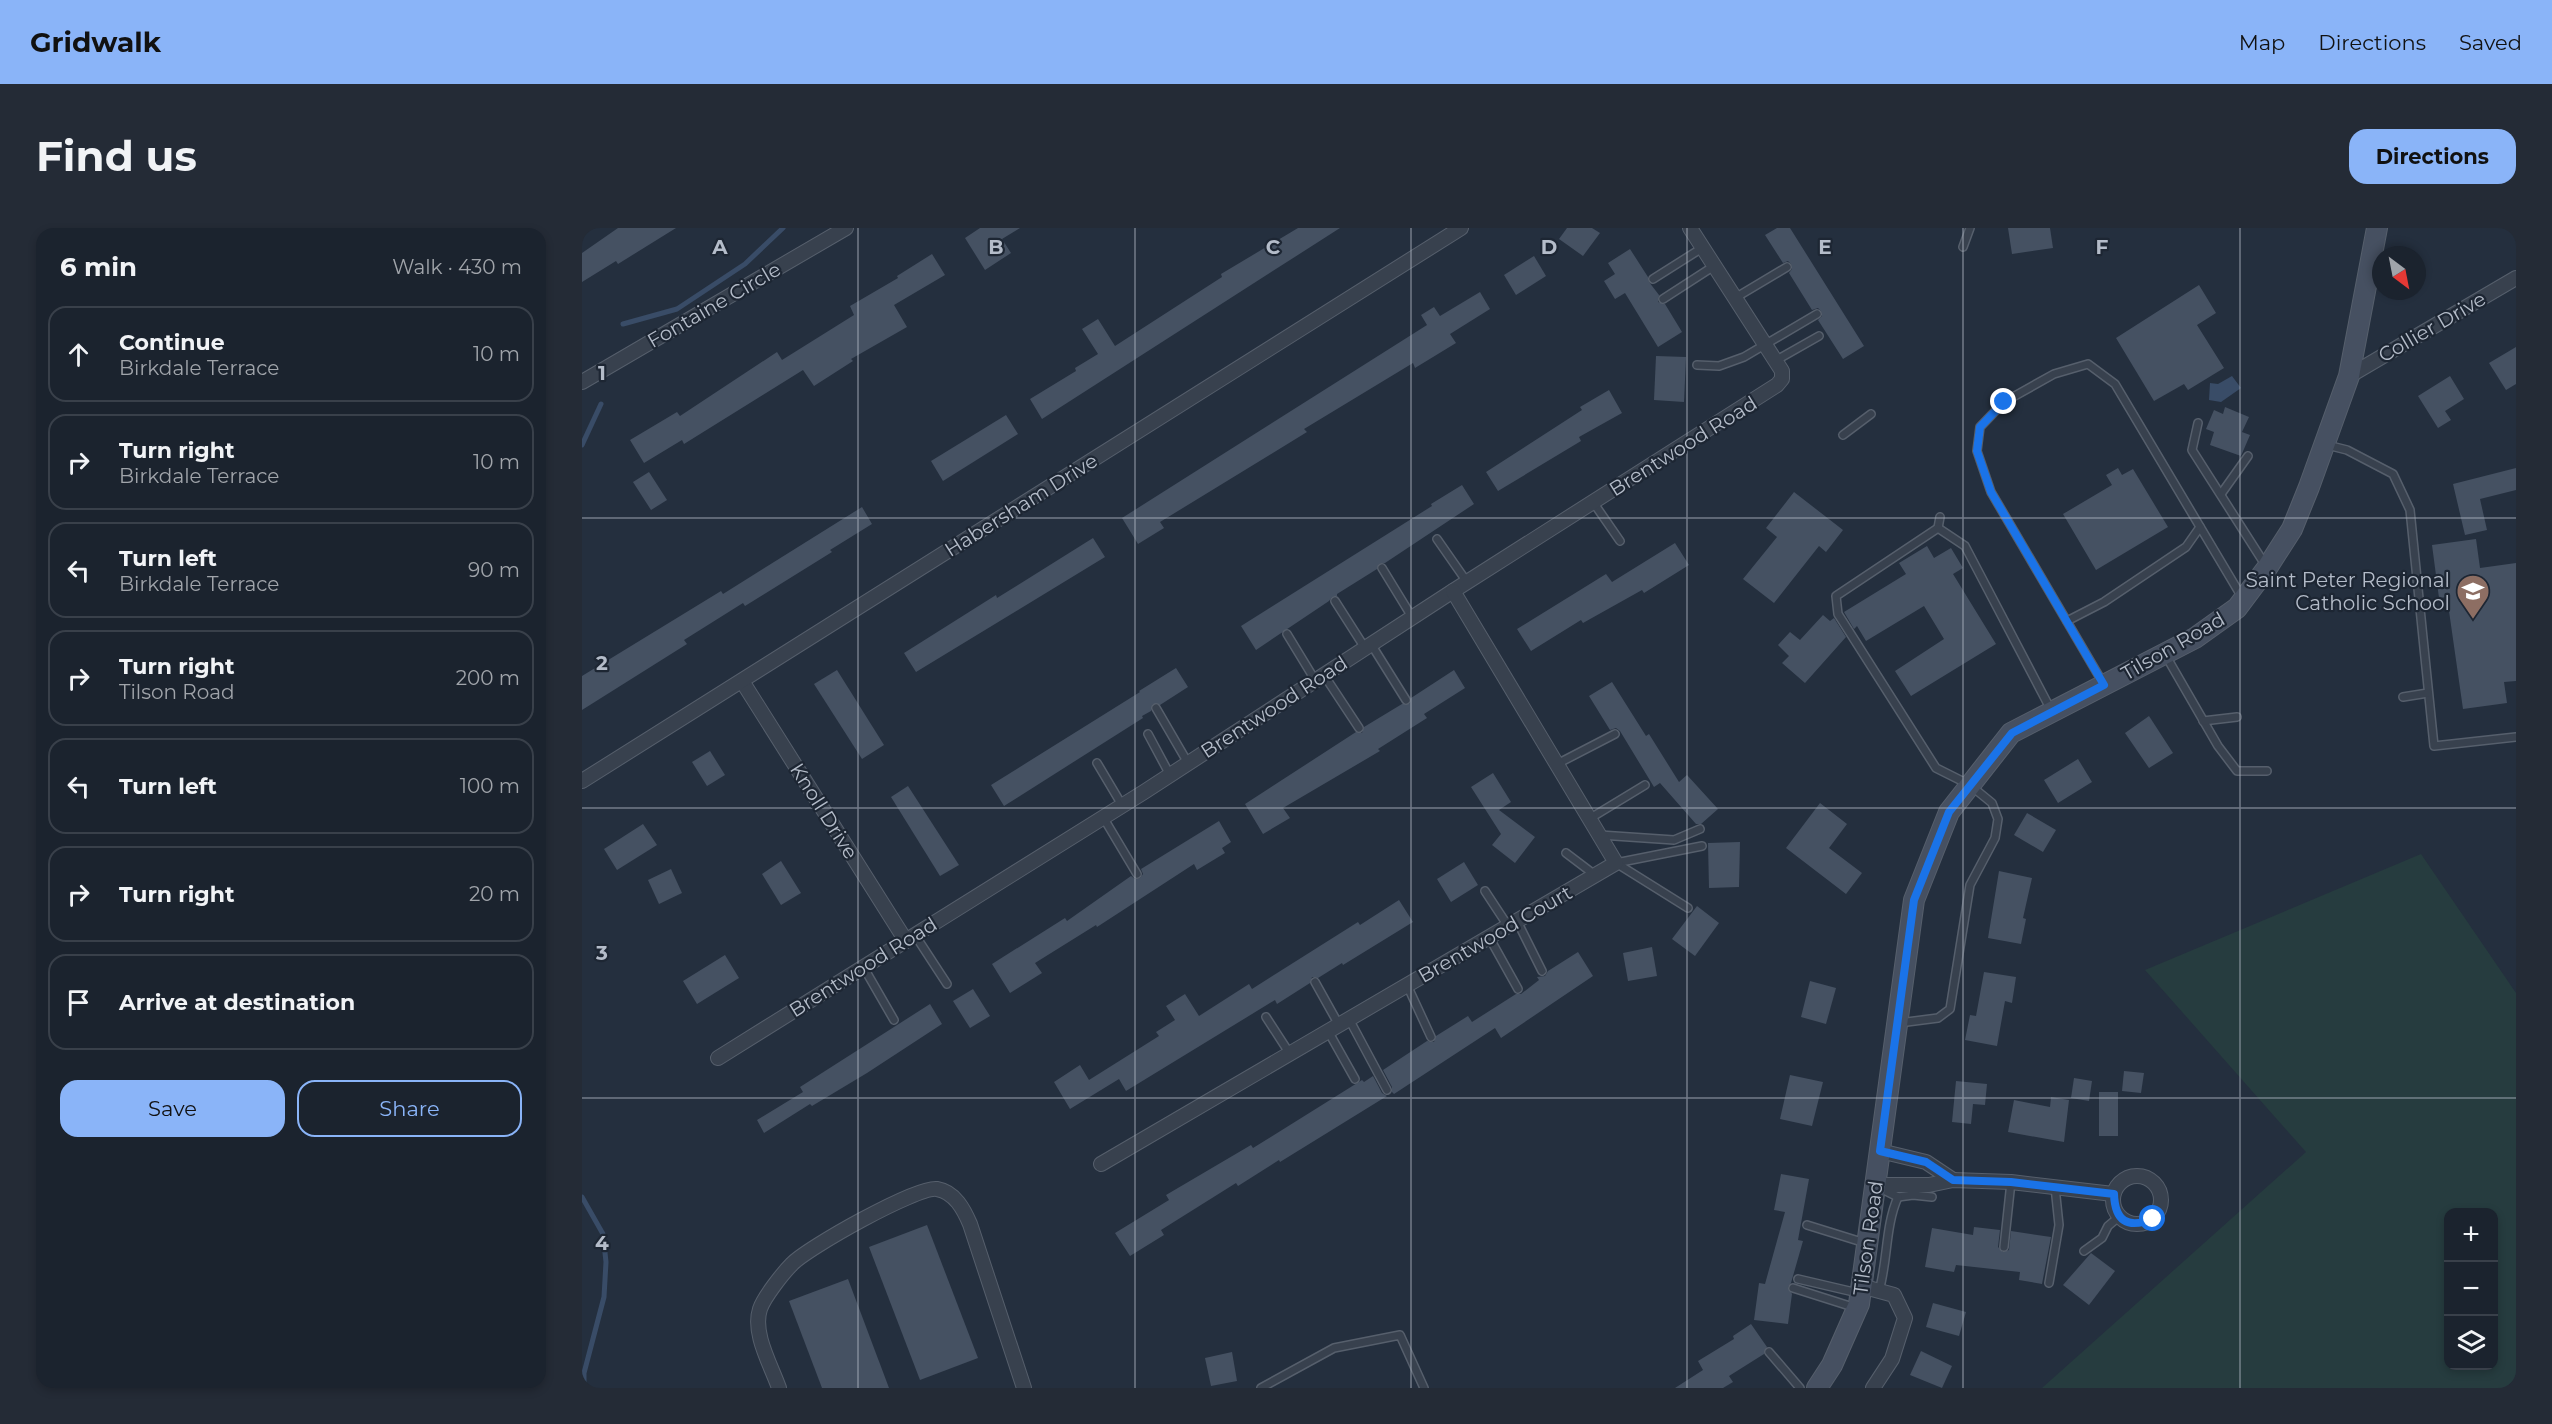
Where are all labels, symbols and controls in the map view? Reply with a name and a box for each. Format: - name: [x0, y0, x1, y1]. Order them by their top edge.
- text: Gridwalk: [30, 25, 161, 59]
- text: Map: [2239, 30, 2285, 55]
- text: Directions: [2318, 30, 2426, 55]
- text: Saved: [2459, 30, 2522, 55]
- button: Directions: [2349, 129, 2516, 184]
- text: Find us: [36, 130, 197, 182]
- text: A: [711, 235, 728, 259]
- text: B: [988, 235, 1004, 259]
- text: C: [1266, 235, 1281, 259]
- text: D: [1541, 235, 1557, 259]
- text: E: [1818, 235, 1832, 259]
- text: F: [2096, 235, 2109, 259]
- north arrow: [2372, 246, 2426, 300]
- text: 6 min: [60, 251, 137, 283]
- text: Walk · 430 m: [392, 255, 522, 279]
- street label: Fontaine Circle: [643, 257, 785, 353]
- street label: Collier Drive: [2374, 287, 2490, 367]
- text: Continue: [119, 329, 225, 356]
- icon: ahead: [62, 338, 95, 371]
- text: 10 m: [473, 342, 520, 366]
- text: Birkdale Terrace: [119, 356, 279, 380]
- text: 1: [598, 361, 606, 385]
- route end: [1990, 388, 2016, 414]
- street label: Brentwood Road: [1605, 391, 1761, 501]
- text: Turn right: [119, 437, 234, 464]
- icon: right: [62, 446, 95, 479]
- street label: Habersham Drive: [940, 448, 1102, 562]
- text: 10 m: [473, 450, 520, 474]
- text: Birkdale Terrace: [119, 464, 279, 488]
- text: Turn left: [119, 545, 217, 572]
- icon: left: [62, 554, 95, 587]
- text: 90 m: [468, 558, 520, 582]
- place label: Saint Peter Regional Catholic School: [2246, 568, 2450, 615]
- text: Birkdale Terrace: [119, 572, 279, 596]
- school or university icon: Saint Peter Regional Catholic School: [2455, 573, 2491, 620]
- street label: Tilson Road: [2117, 607, 2229, 685]
- text: 2: [596, 651, 608, 675]
- street label: Brentwood Road: [1196, 651, 1352, 763]
- text: Turn right: [119, 653, 234, 680]
- icon: right: [62, 662, 95, 695]
- text: 200 m: [456, 666, 520, 690]
- text: Tilson Road: [119, 680, 235, 704]
- street label: Knoll Drive: [785, 759, 863, 863]
- icon: left: [62, 770, 95, 803]
- text: Turn left: [119, 773, 217, 800]
- text: 100 m: [460, 774, 520, 798]
- icon: right: [62, 878, 95, 911]
- street label: Brentwood Court: [1414, 880, 1576, 988]
- text: Turn right: [119, 881, 234, 908]
- text: 20 m: [469, 882, 520, 906]
- street label: Brentwood Road: [785, 912, 941, 1022]
- text: 3: [595, 941, 608, 965]
- icon: arrive: [62, 986, 95, 1019]
- text: Arrive at destination: [119, 989, 355, 1016]
- button: Save: [60, 1080, 285, 1137]
- button: Share: [297, 1080, 522, 1137]
- street label: Tilson Road: [1848, 1179, 1888, 1297]
- route start: [2139, 1205, 2165, 1231]
- map controls: [2444, 1208, 2498, 1370]
- button: +: [2444, 1208, 2498, 1262]
- text: 4: [595, 1231, 609, 1255]
- button: −: [2444, 1262, 2498, 1316]
- button: layers: [2444, 1316, 2498, 1370]

